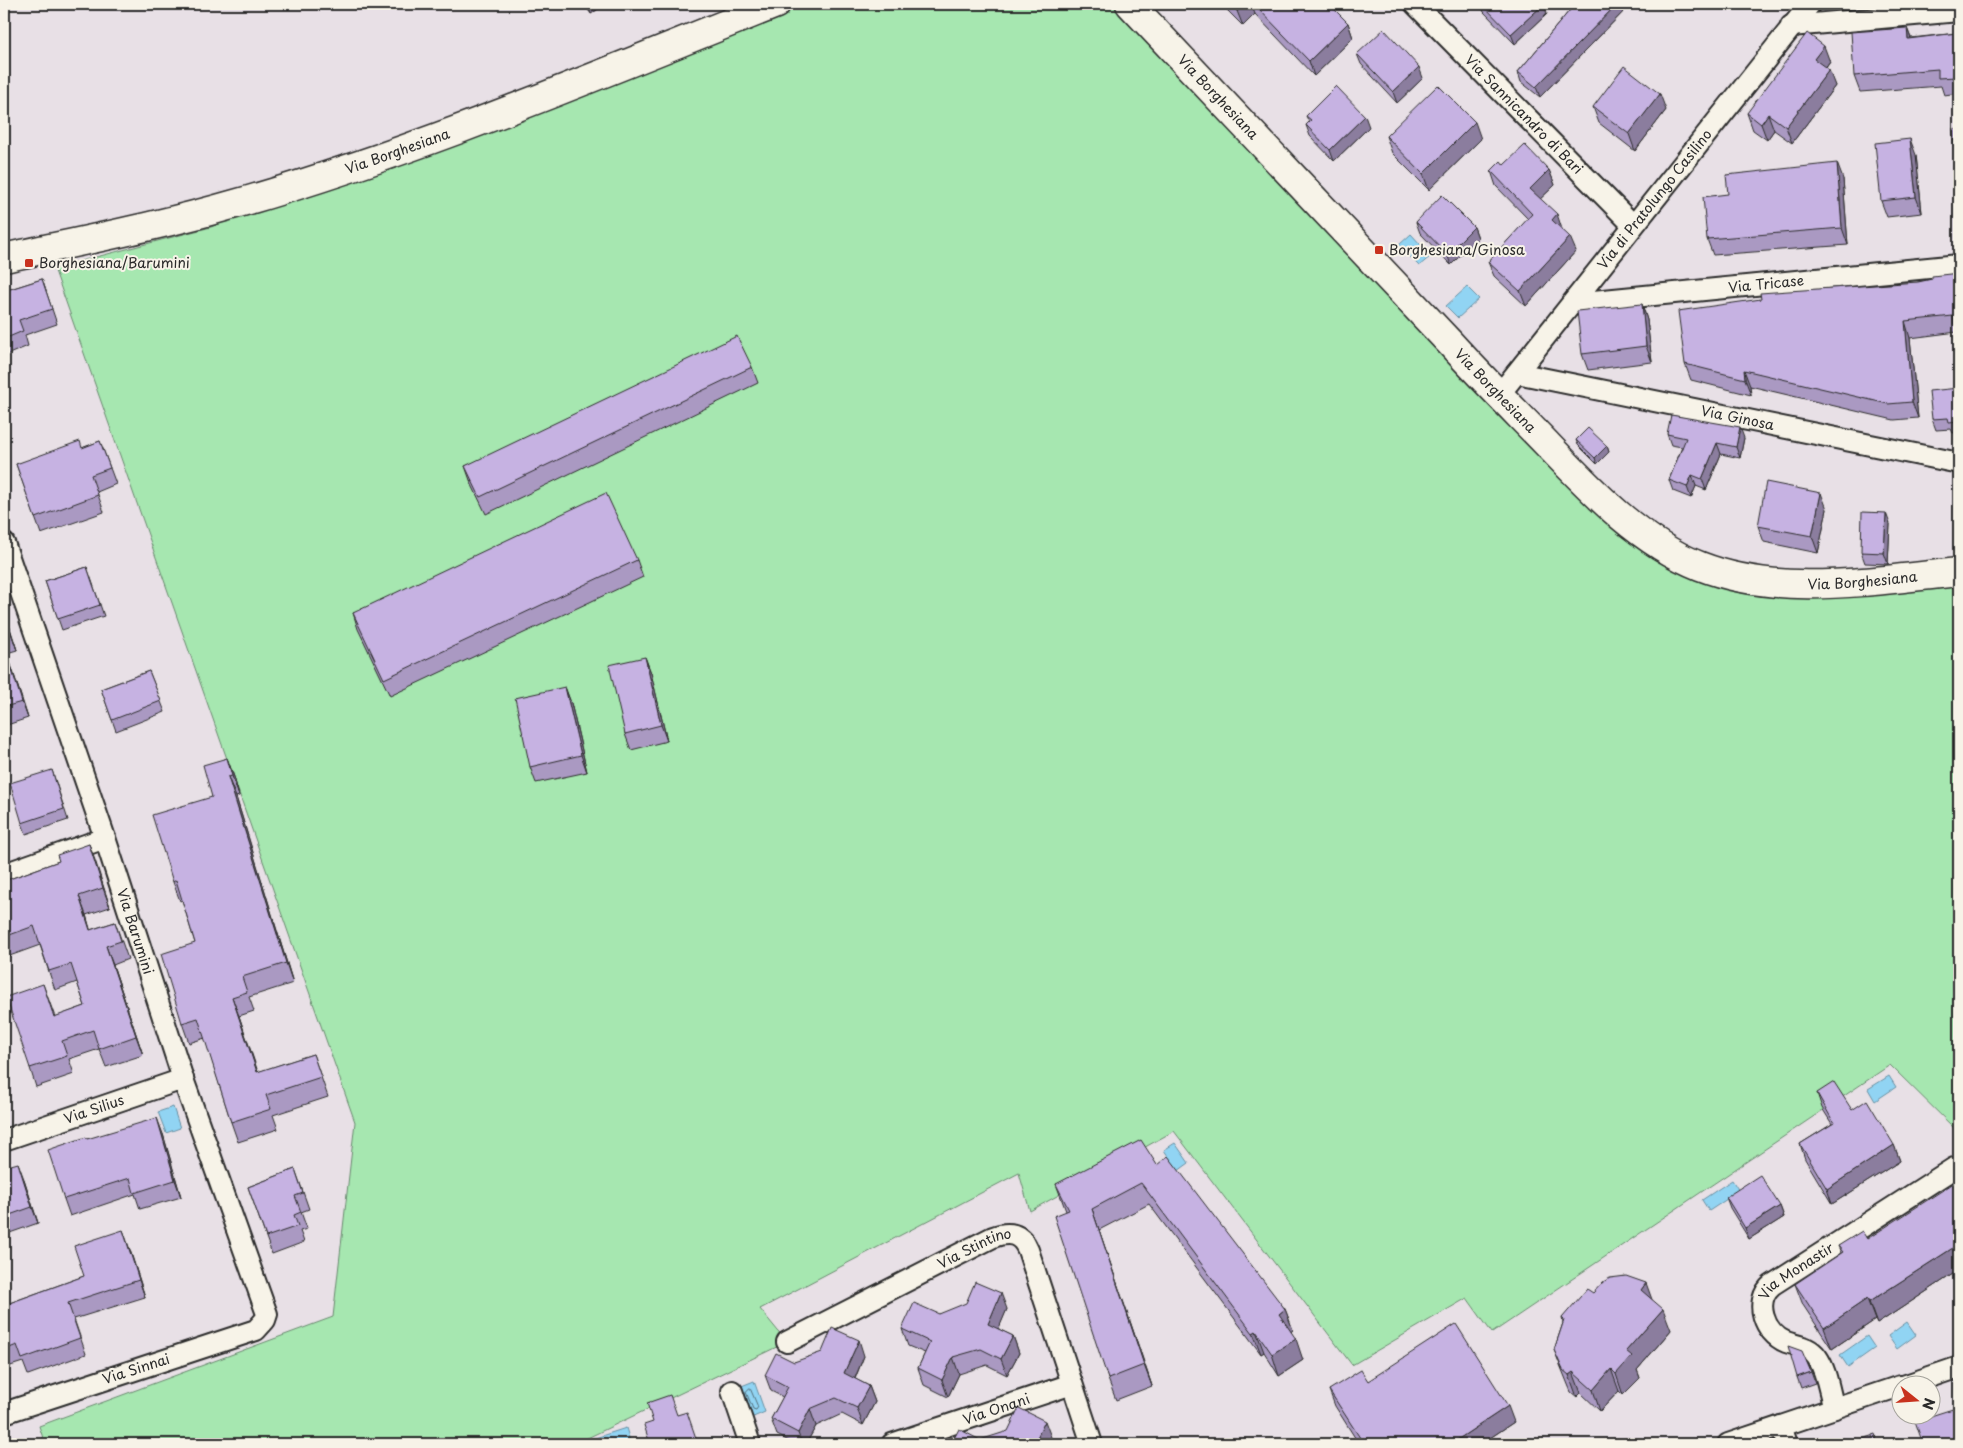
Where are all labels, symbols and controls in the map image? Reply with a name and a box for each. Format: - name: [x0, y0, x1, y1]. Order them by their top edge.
- street label: Via Sannicandro di Bari: [1460, 49, 1588, 179]
- street label: Via Borghesiana: [1173, 50, 1264, 144]
- street label: Via Borghesiana: [342, 123, 453, 179]
- street label: Via di Pratolungo Casilino: [1592, 124, 1717, 274]
- place label: Borghesiana/Ginosa: [1389, 239, 1525, 260]
- marker: Borghesiana/Ginosa: [1373, 244, 1385, 256]
- place label: Borghesiana/Barumini: [39, 252, 190, 273]
- marker: Borghesiana/Barumini: [23, 257, 35, 269]
- street label: Via Tricase: [1727, 269, 1805, 298]
- street label: Via Borghesiana: [1450, 344, 1542, 437]
- street label: Via Ginosa: [1699, 400, 1776, 435]
- street label: Via Borghesiana: [1807, 565, 1918, 594]
- street label: Via Barumini: [112, 886, 159, 977]
- street label: Via Silius: [61, 1089, 127, 1129]
- street label: Via Stintino: [934, 1223, 1012, 1274]
- street label: Via Monastir: [1753, 1237, 1838, 1303]
- street label: Via Sinnai: [99, 1348, 172, 1389]
- north arrow: [1890, 1376, 1940, 1426]
- street label: Via Onani: [960, 1388, 1032, 1430]
- text: N: [1917, 1396, 1941, 1412]

